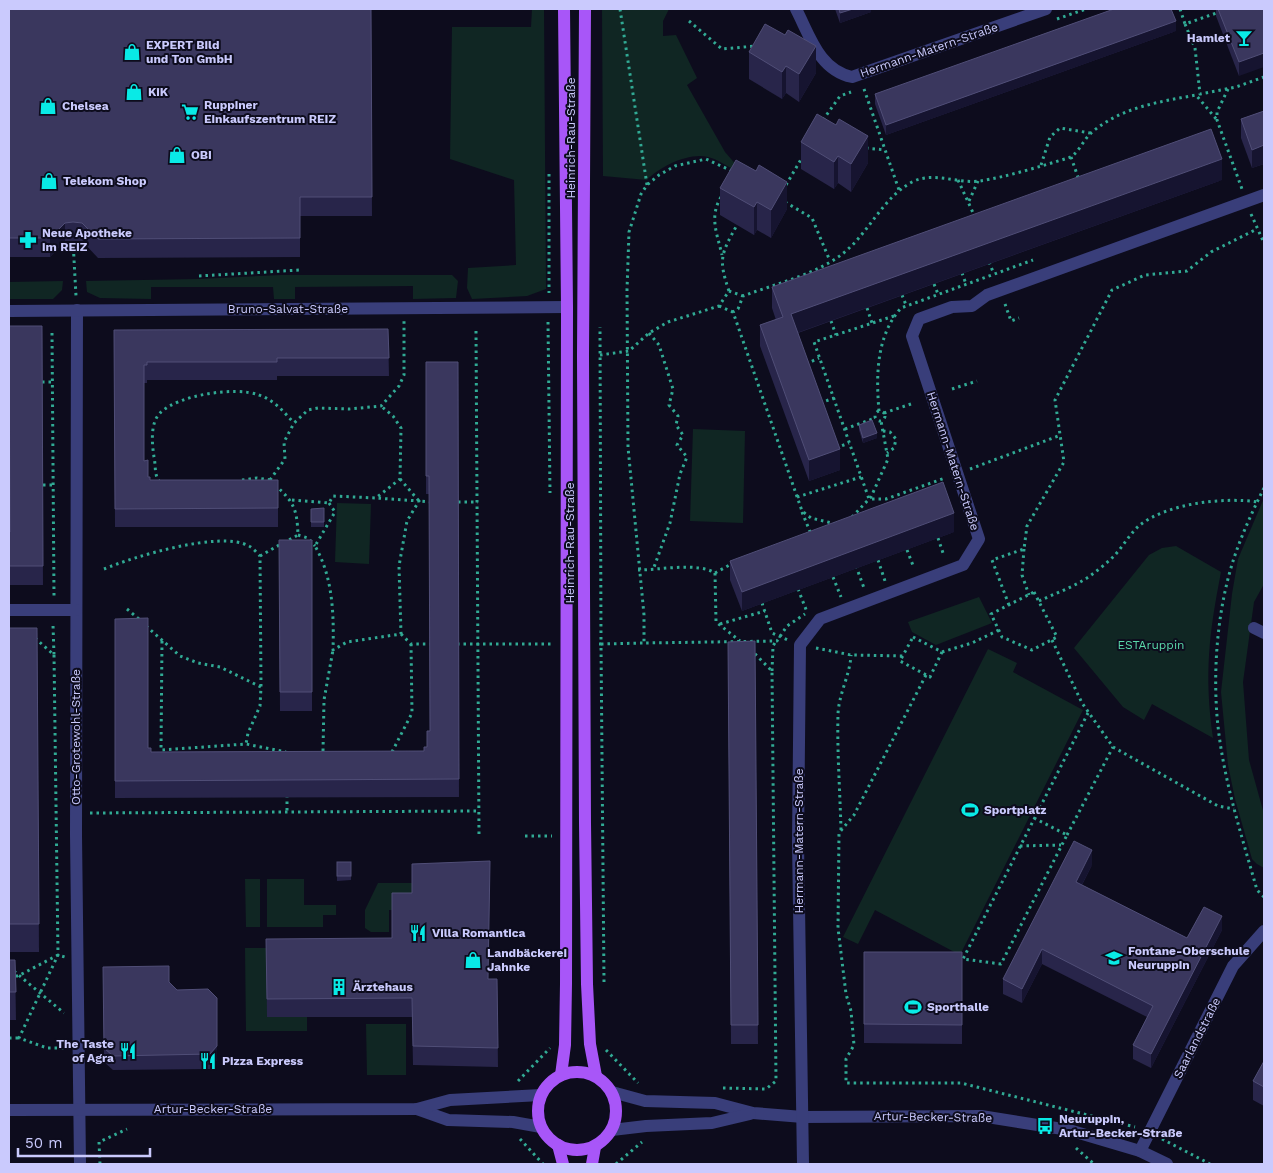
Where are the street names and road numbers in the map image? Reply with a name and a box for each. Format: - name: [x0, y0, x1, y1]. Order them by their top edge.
- street label: Hermann-Matern-Straße: [858, 20, 1000, 80]
- street label: Heinrich-Rau-Straße: [564, 77, 578, 199]
- street label: Bruno-Salvat-Straße: [228, 302, 348, 316]
- street label: Hermann-Matern-Straße: [924, 390, 982, 532]
- street label: Heinrich-Rau-Straße: [563, 482, 577, 604]
- street label: Otto-Grotewohl-Straße: [69, 669, 83, 805]
- street label: Hermann-Matern-Straße: [792, 768, 806, 914]
- street label: Saarlandstraße: [1171, 995, 1223, 1081]
- street label: Artur-Becker-Straße: [154, 1102, 272, 1116]
- street label: Artur-Becker-Straße: [874, 1109, 992, 1125]

